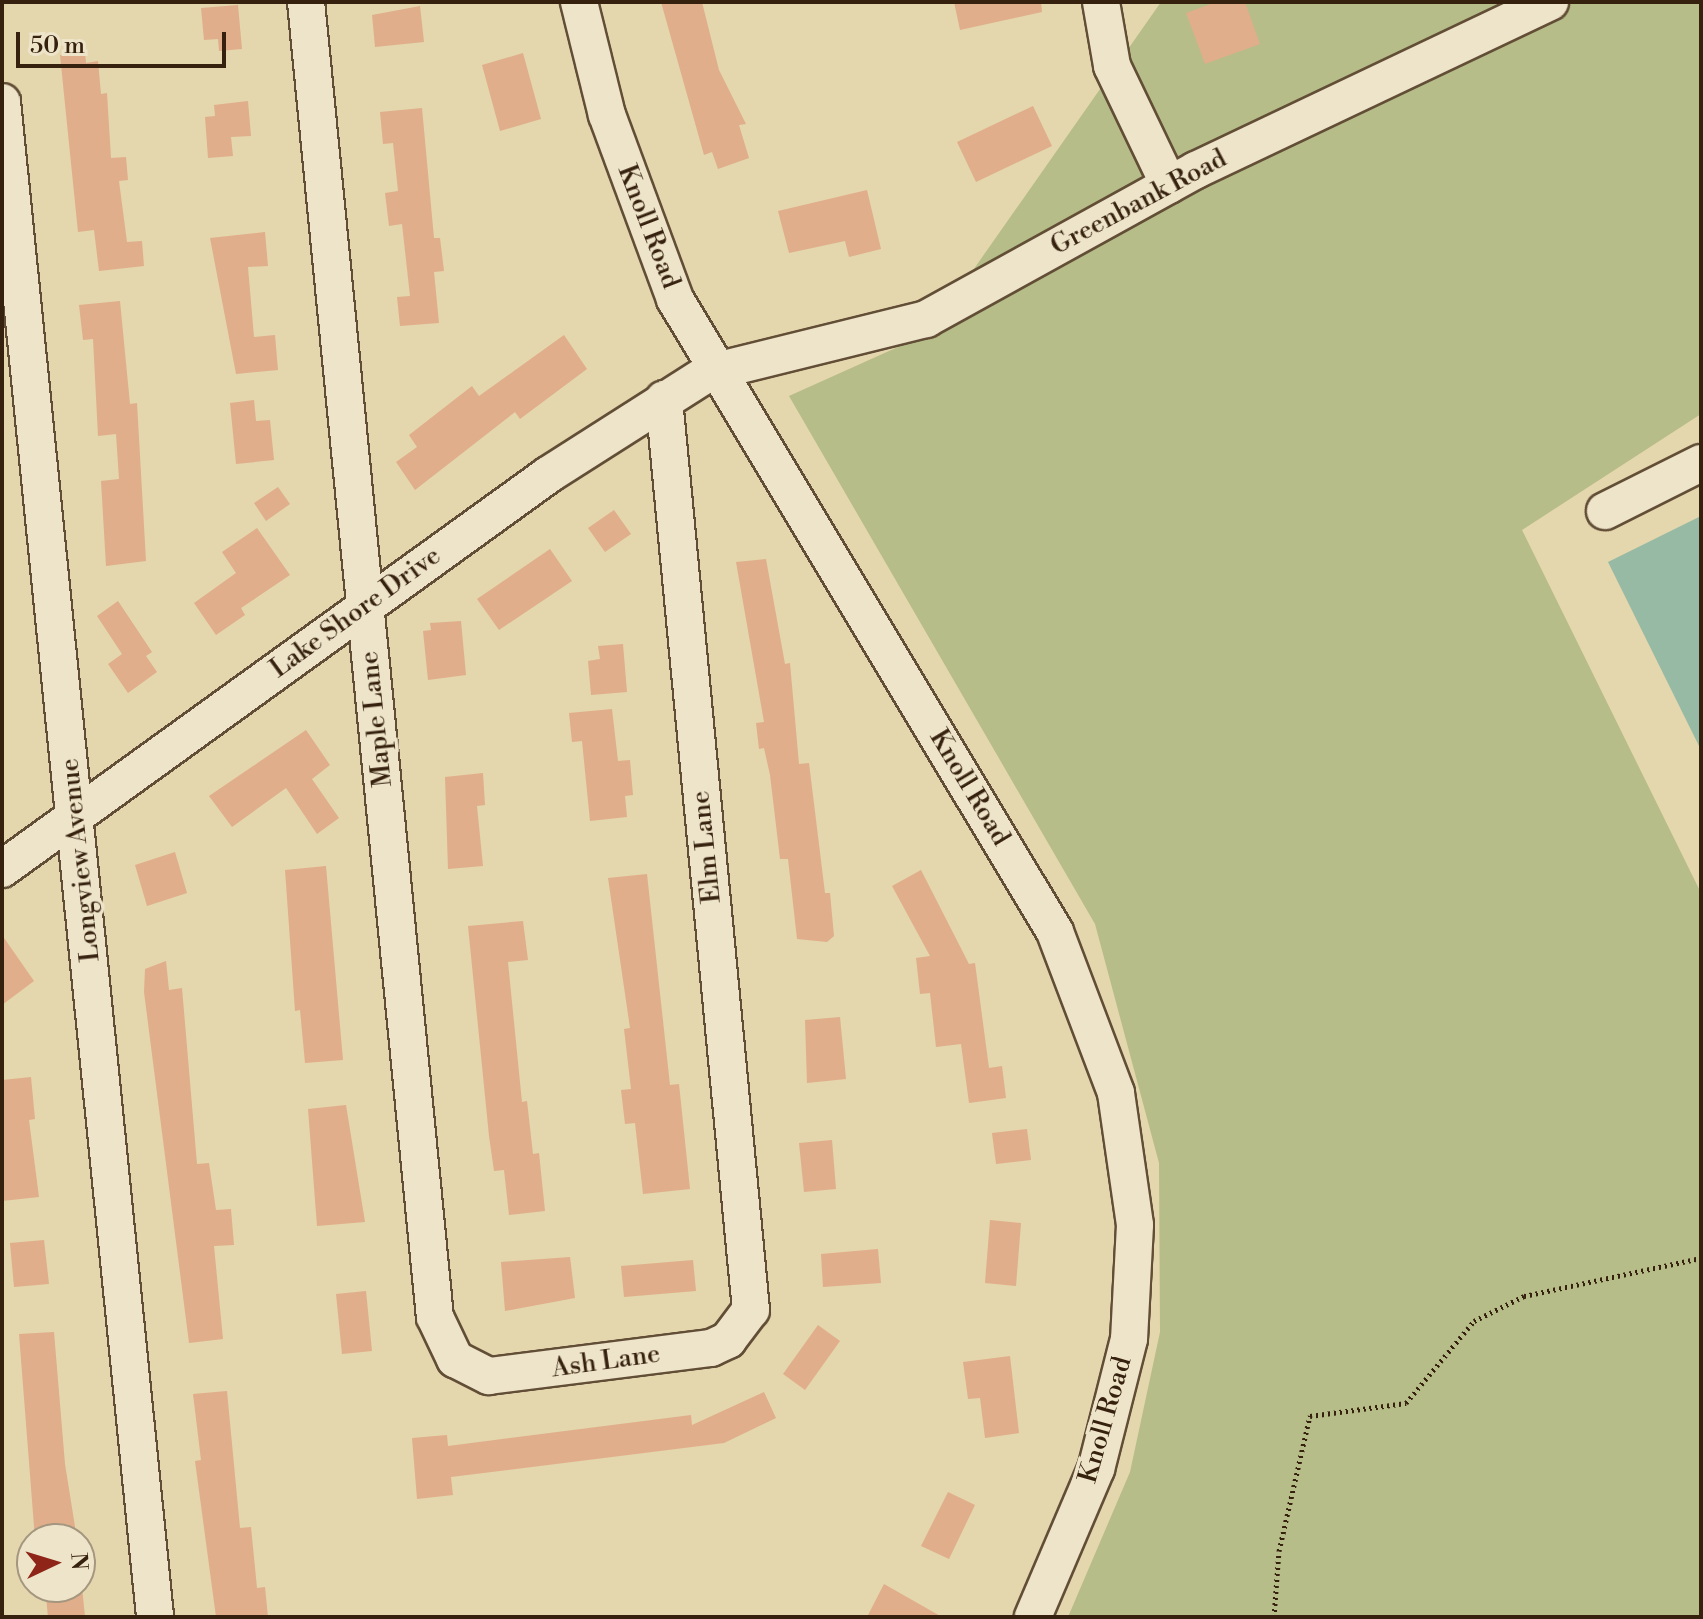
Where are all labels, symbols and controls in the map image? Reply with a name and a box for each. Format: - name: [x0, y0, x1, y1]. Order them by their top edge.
- scale bar: [20, 16, 230, 66]
- text: 50 m: [30, 31, 85, 61]
- street label: Greenbank Road: [1046, 144, 1232, 262]
- street label: Knoll Road: [610, 161, 686, 293]
- street label: Lake Shore Drive: [265, 541, 447, 685]
- street label: Maple Lane: [354, 650, 400, 788]
- street label: Knoll Road: [922, 724, 1016, 852]
- street label: Longview Avenue: [55, 757, 107, 963]
- street label: Elm Lane: [686, 789, 728, 905]
- street label: Ash Lane: [550, 1339, 662, 1385]
- street label: Knoll Road: [1073, 1353, 1139, 1487]
- north arrow: [16, 1523, 96, 1603]
- text: N: [64, 1552, 93, 1571]

